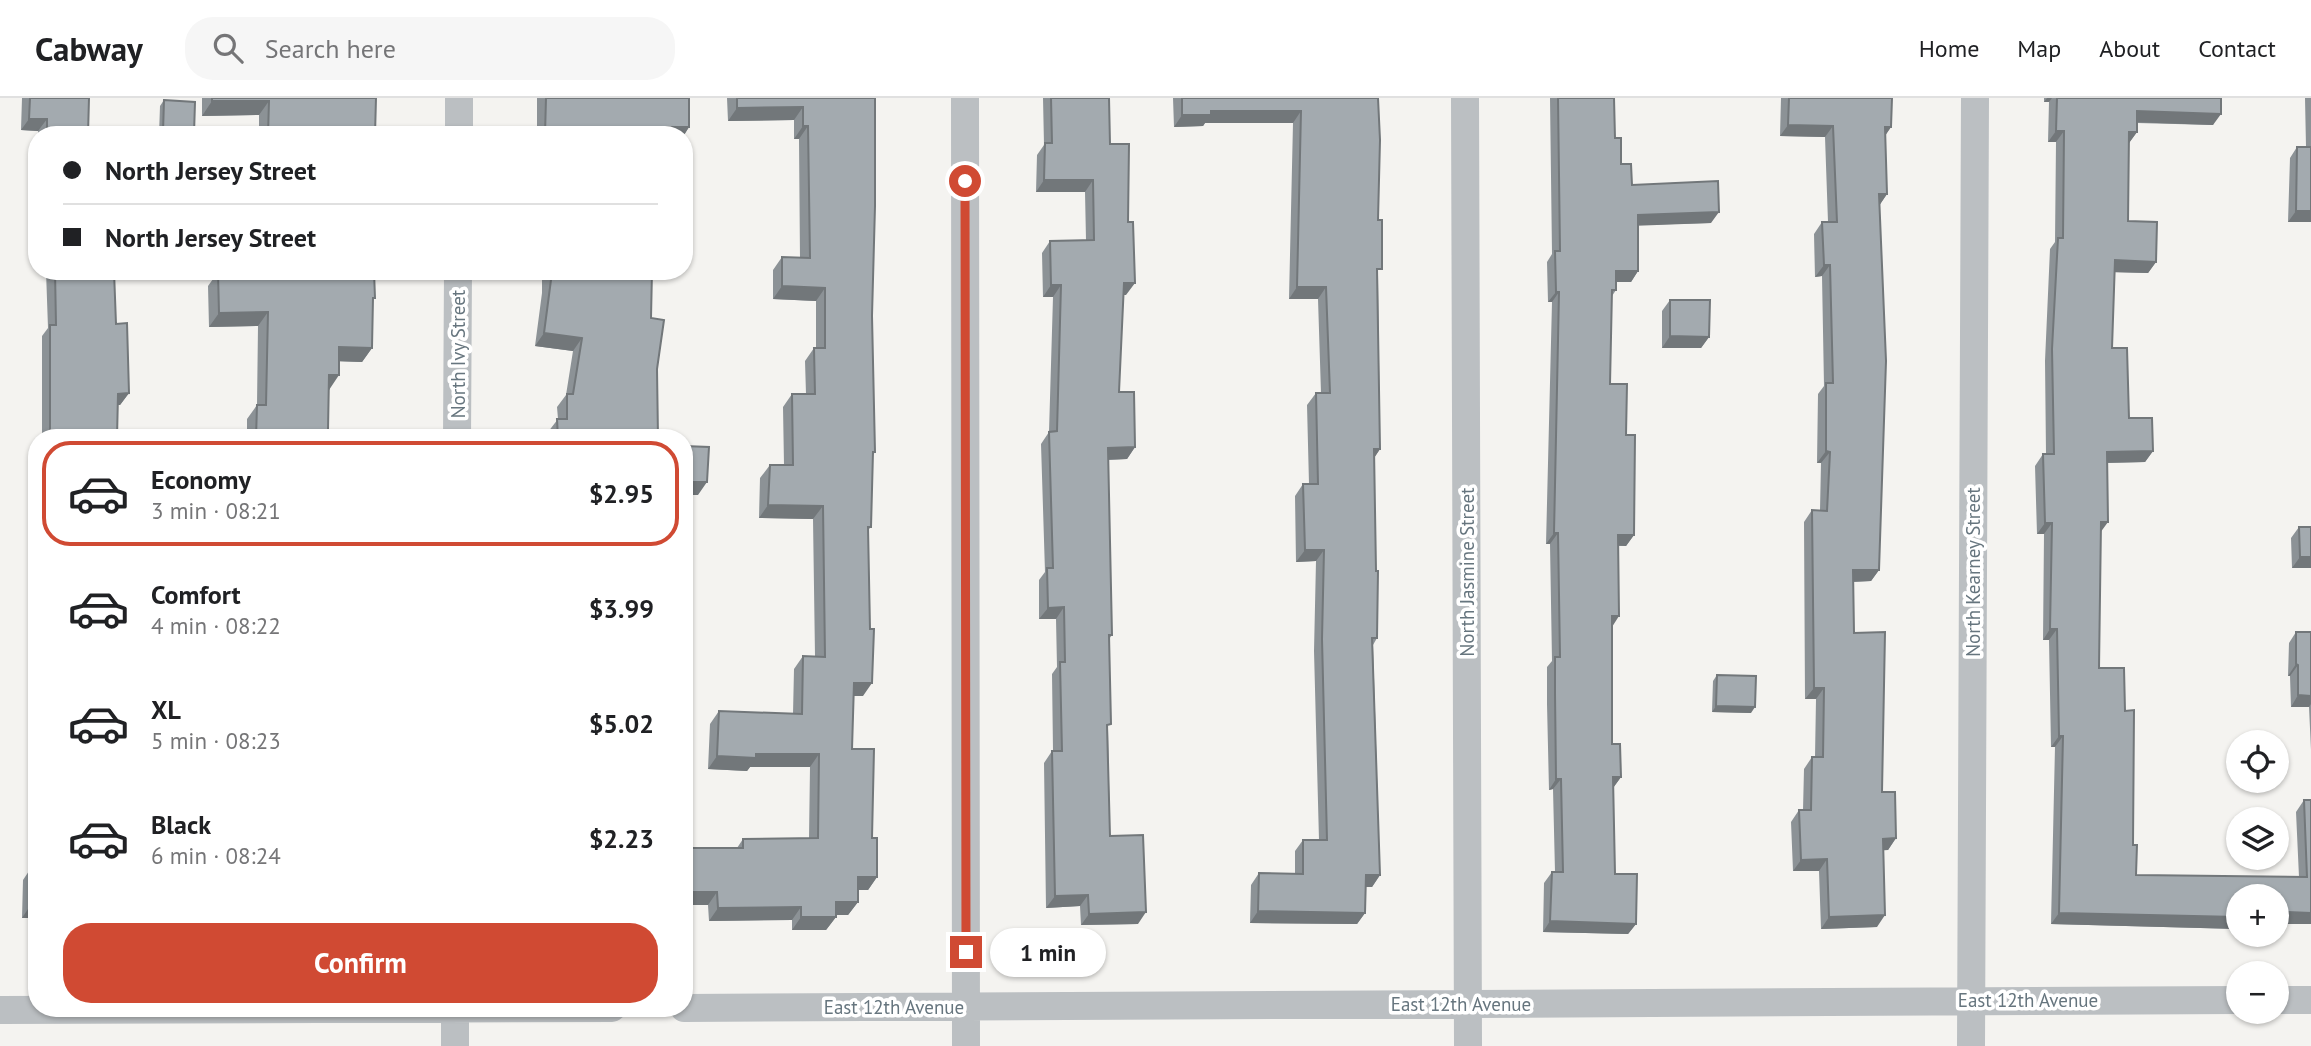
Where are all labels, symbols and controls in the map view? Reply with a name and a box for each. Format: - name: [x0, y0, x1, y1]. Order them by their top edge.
- search box: [185, 17, 675, 80]
- text: Cabway: [35, 27, 143, 70]
- icon: search: [209, 29, 247, 67]
- text: Search here: [265, 32, 396, 65]
- text: Home: [1919, 33, 1979, 64]
- text: Map: [2017, 33, 2061, 64]
- text: About: [2099, 33, 2160, 64]
- text: Contact: [2198, 33, 2276, 64]
- text: North Jersey Street: [105, 154, 316, 187]
- route start: [949, 165, 981, 197]
- text: North Jersey Street: [105, 221, 316, 254]
- street label: North Ivy Street: [446, 289, 470, 418]
- icon: car: [67, 462, 130, 525]
- text: Economy: [151, 463, 251, 496]
- text: $2.95: [589, 477, 654, 510]
- street label: North Jasmine Street: [1455, 487, 1479, 657]
- street label: North Kearney Street: [1961, 487, 1985, 657]
- text: 3 min · 08:21: [151, 496, 281, 525]
- icon: car: [67, 577, 130, 640]
- text: Comfort: [151, 578, 241, 611]
- text: $3.99: [589, 592, 654, 625]
- text: 4 min · 08:22: [151, 611, 281, 640]
- icon: car: [67, 692, 130, 755]
- text: XL: [151, 693, 181, 726]
- text: $5.02: [589, 707, 654, 740]
- text: 5 min · 08:23: [151, 726, 281, 755]
- map controls: [2226, 730, 2289, 1024]
- button: locate: [2226, 730, 2289, 793]
- icon: car: [67, 807, 130, 870]
- button: layers: [2226, 807, 2289, 870]
- text: Black: [151, 808, 211, 841]
- text: $2.23: [589, 822, 654, 855]
- text: 6 min · 08:24: [151, 841, 281, 870]
- button: +: [2226, 884, 2289, 947]
- button: Confirm: [63, 923, 658, 1003]
- callout: 1 min: [990, 928, 1106, 976]
- route end: [950, 936, 982, 968]
- text: 1 min: [1020, 938, 1076, 967]
- button: −: [2226, 961, 2289, 1024]
- street label: East 12th Avenue: [1958, 988, 2098, 1012]
- street label: East 12th Avenue: [1391, 992, 1531, 1016]
- street label: East 12th Avenue: [824, 995, 964, 1019]

